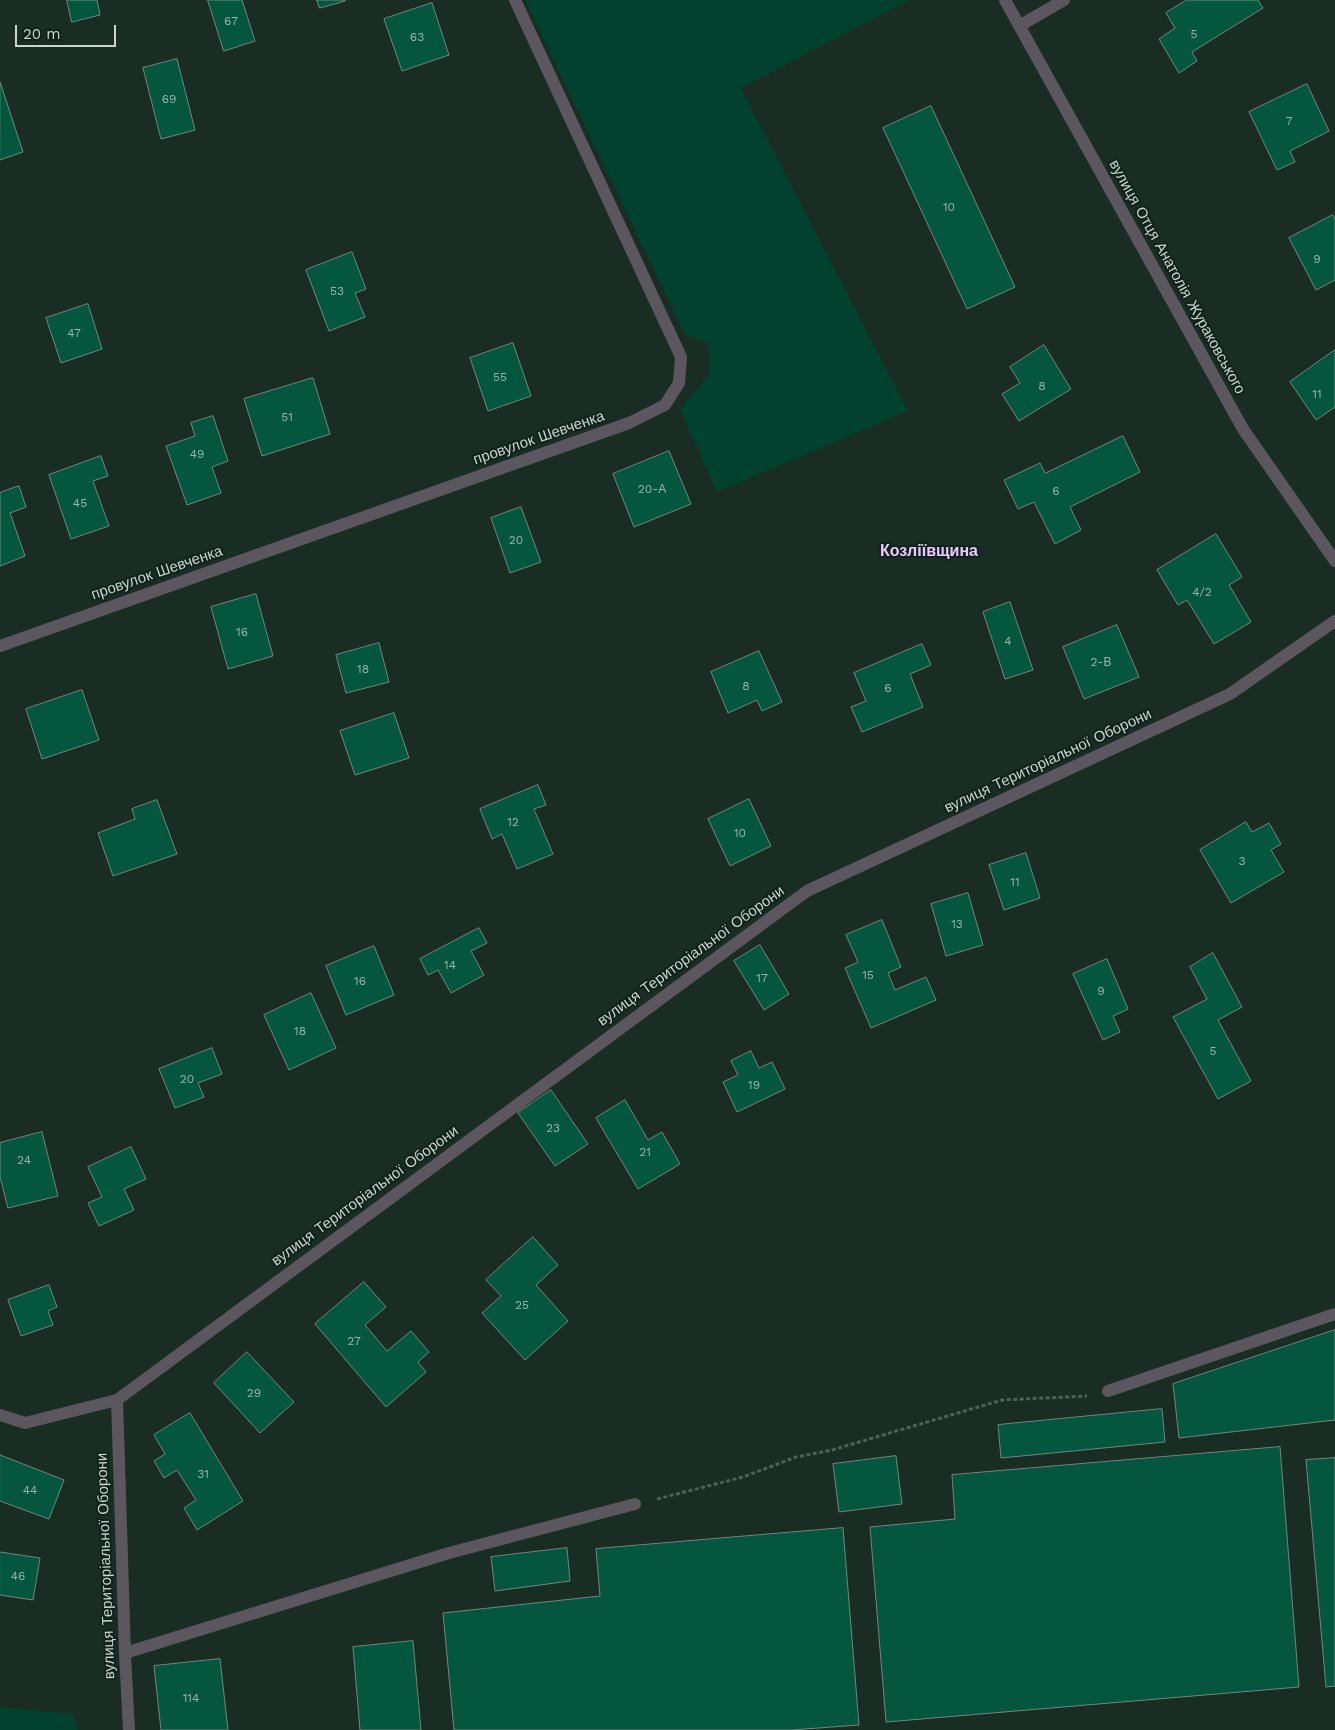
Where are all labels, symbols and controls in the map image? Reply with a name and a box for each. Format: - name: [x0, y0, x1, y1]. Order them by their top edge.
- house number: 67: [224, 14, 238, 28]
- scale bar: [18, 15, 119, 47]
- text: 20 m: [23, 25, 61, 43]
- house number: 5: [1191, 27, 1197, 41]
- house number: 63: [410, 30, 424, 44]
- house number: 69: [162, 92, 176, 106]
- house number: 7: [1286, 114, 1292, 128]
- street label: вулиця Отця Анатолія Жураковського: [1105, 157, 1249, 397]
- house number: 10: [943, 200, 955, 214]
- house number: 9: [1313, 252, 1321, 266]
- house number: 53: [330, 284, 344, 298]
- house number: 47: [67, 326, 81, 340]
- house number: 55: [493, 370, 507, 384]
- house number: 8: [1038, 379, 1046, 393]
- house number: 11: [1312, 387, 1322, 401]
- street label: провулок Шевченка: [471, 407, 607, 469]
- house number: 51: [281, 410, 293, 424]
- house number: 49: [190, 447, 204, 461]
- house number: 20-А: [638, 482, 666, 496]
- house number: 6: [1052, 484, 1060, 498]
- house number: 45: [73, 496, 87, 510]
- house number: 20: [509, 533, 523, 547]
- district label: Козліївщина: [880, 541, 978, 561]
- street label: провулок Шевченка: [89, 542, 225, 604]
- house number: 4/2: [1192, 585, 1212, 599]
- house number: 16: [236, 625, 248, 639]
- house number: 4: [1004, 634, 1012, 648]
- house number: 2-В: [1091, 655, 1111, 669]
- house number: 18: [357, 662, 369, 676]
- house number: 8: [742, 679, 750, 693]
- house number: 6: [884, 681, 892, 695]
- street label: вулиця Територіальної Оборони: [941, 705, 1155, 817]
- house number: 12: [507, 815, 519, 829]
- house number: 10: [734, 826, 746, 840]
- house number: 3: [1239, 854, 1245, 868]
- house number: 11: [1010, 875, 1020, 889]
- street label: вулиця Територіальної Оборони: [594, 882, 788, 1030]
- house number: 13: [951, 917, 963, 931]
- house number: 14: [444, 958, 456, 972]
- house number: 15: [862, 968, 874, 982]
- house number: 17: [756, 971, 768, 985]
- house number: 16: [354, 974, 366, 988]
- house number: 9: [1097, 984, 1105, 998]
- house number: 18: [294, 1024, 306, 1038]
- house number: 5: [1210, 1044, 1216, 1058]
- house number: 20: [180, 1072, 194, 1086]
- house number: 19: [748, 1078, 760, 1092]
- house number: 23: [546, 1121, 560, 1135]
- street label: вулиця Територіальної Оборони: [268, 1122, 462, 1270]
- house number: 21: [639, 1145, 651, 1159]
- house number: 24: [17, 1153, 31, 1167]
- house number: 25: [515, 1298, 529, 1312]
- house number: 27: [347, 1334, 361, 1348]
- house number: 29: [247, 1386, 261, 1400]
- street label: вулиця Територіальної Оборони: [93, 1452, 119, 1680]
- house number: 31: [197, 1467, 209, 1481]
- house number: 44: [23, 1483, 37, 1497]
- house number: 46: [11, 1569, 25, 1583]
- house number: 114: [183, 1691, 199, 1705]

